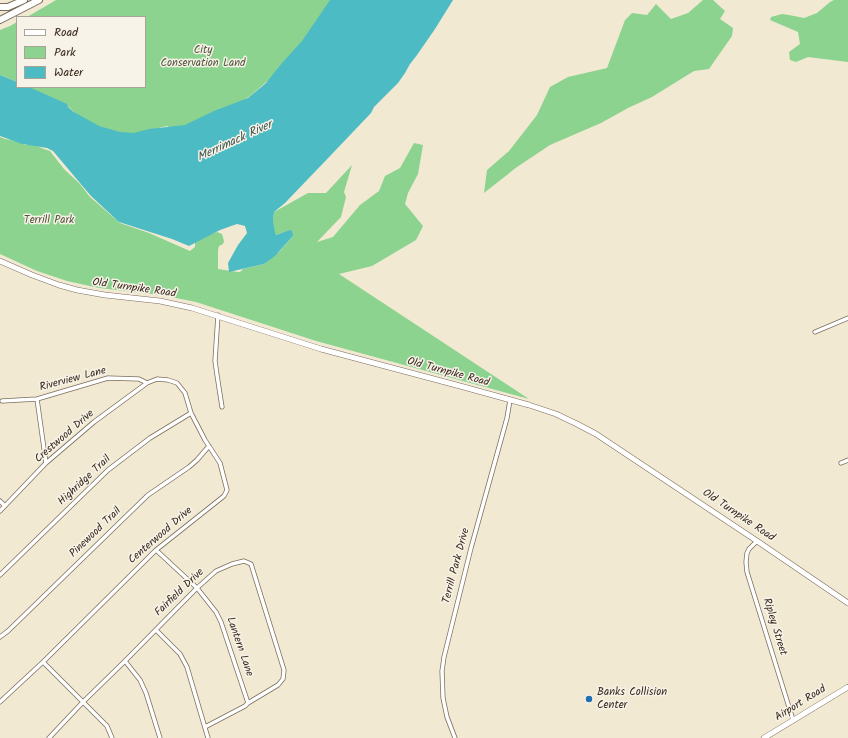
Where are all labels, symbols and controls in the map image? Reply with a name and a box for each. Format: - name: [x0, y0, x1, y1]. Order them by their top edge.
- legend: [16, 16, 146, 88]
- text: Road: [54, 23, 78, 42]
- text: Park: [54, 43, 76, 62]
- park label: City Conservation Land: [160, 44, 246, 70]
- text: Water: [54, 63, 83, 82]
- water label: Merrimack River: [195, 118, 275, 166]
- park label: Terrill Park: [24, 214, 74, 228]
- street label: Old Turnpike Road: [91, 277, 177, 301]
- street label: Old Turnpike Road: [405, 356, 491, 390]
- street label: Riverview Lane: [38, 365, 108, 395]
- street label: Crestwood Drive: [33, 408, 97, 466]
- street label: Highridge Trail: [56, 453, 114, 509]
- street label: Old Turnpike Road: [699, 487, 777, 545]
- street label: Pinewood Trail: [67, 505, 125, 561]
- street label: Centerwood Drive: [126, 505, 196, 567]
- street label: Terrill Park Drive: [441, 527, 473, 605]
- street label: Fairfield Drive: [153, 566, 207, 620]
- street label: Ripley Street: [759, 597, 789, 657]
- street label: Lantern Lane: [223, 615, 255, 679]
- street label: Airport Road: [773, 683, 829, 725]
- place label: Banks Collision Center: [597, 686, 667, 712]
- marker: Banks Collision Center: [584, 694, 594, 704]

